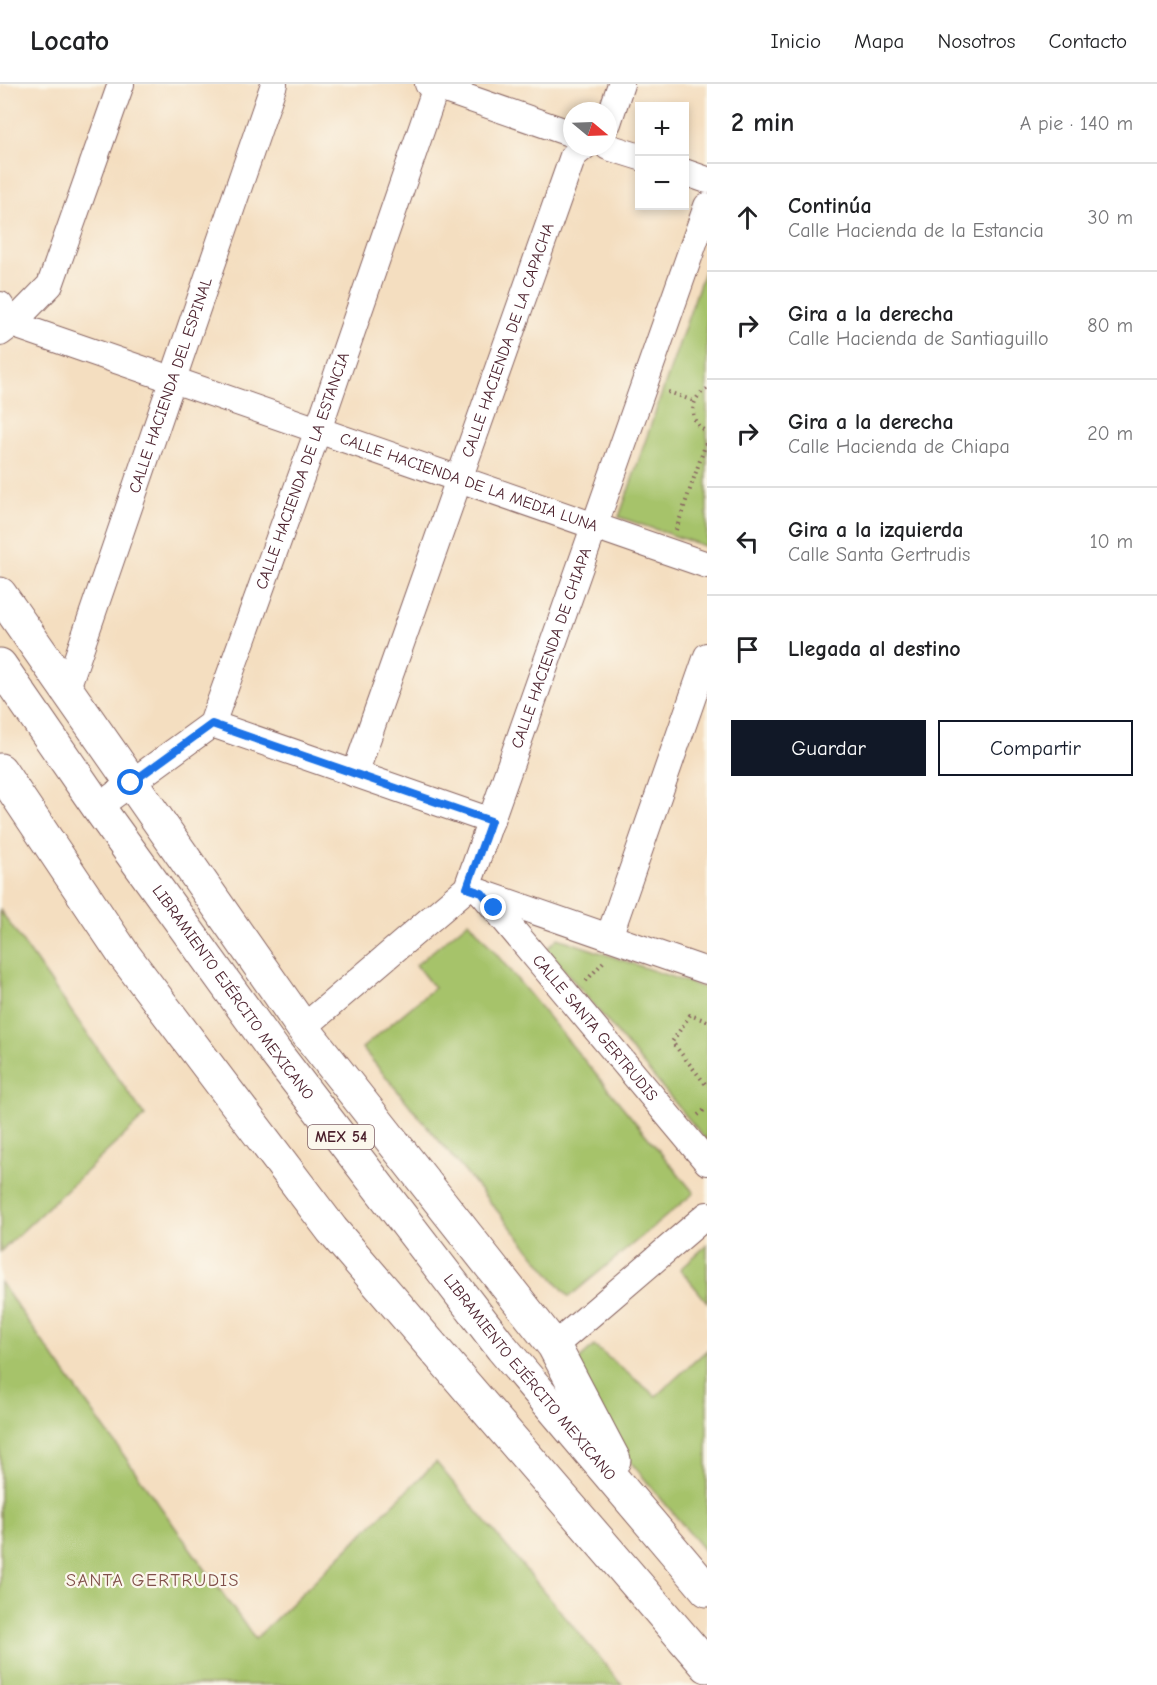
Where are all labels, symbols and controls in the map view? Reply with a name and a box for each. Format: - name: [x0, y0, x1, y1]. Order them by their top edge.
- text: Locato: [30, 25, 109, 57]
- text: Inicio: [770, 29, 821, 53]
- text: Mapa: [854, 29, 904, 53]
- text: Nosotros: [937, 29, 1016, 53]
- text: Contacto: [1049, 29, 1127, 53]
- north arrow: [563, 102, 617, 156]
- map controls: [635, 102, 689, 210]
- button: +: [635, 102, 689, 156]
- text: 2 min: [731, 108, 794, 138]
- text: A pie · 140 m: [1020, 112, 1133, 135]
- button: −: [635, 156, 689, 210]
- text: Continúa: [788, 193, 872, 219]
- icon: ahead: [731, 201, 764, 234]
- text: 30 m: [1087, 206, 1133, 229]
- text: Calle Hacienda de la Estancia: [788, 219, 1044, 242]
- street label: CALLE HACIENDA DE LA CAPACHA: [458, 221, 558, 460]
- street label: CALLE HACIENDA DEL ESPINAL: [125, 275, 216, 495]
- text: Gira a la derecha: [788, 301, 954, 327]
- icon: right: [731, 309, 764, 342]
- text: 80 m: [1087, 314, 1133, 337]
- text: Calle Hacienda de Santiaguillo: [788, 327, 1049, 350]
- street label: CALLE HACIENDA DE LA ESTANCIA: [252, 350, 353, 592]
- text: Gira a la derecha: [788, 409, 954, 435]
- icon: right: [731, 417, 764, 450]
- text: 20 m: [1087, 422, 1133, 445]
- street label: CALLE HACIENDA DE LA MEDIA LUNA: [337, 429, 600, 535]
- text: Calle Hacienda de Chiapa: [788, 435, 1010, 458]
- text: Gira a la izquierda: [788, 517, 963, 543]
- icon: left: [731, 525, 764, 558]
- text: 10 m: [1090, 530, 1133, 553]
- text: Calle Santa Gertrudis: [788, 543, 970, 566]
- street label: CALLE HACIENDA DE CHIAPA: [508, 545, 595, 751]
- icon: arrive: [731, 633, 764, 666]
- text: Llegada al destino: [788, 636, 961, 662]
- button: Guardar: [731, 720, 926, 776]
- button: Compartir: [938, 720, 1133, 776]
- route start: [117, 769, 143, 795]
- street label: LIBRAMIENTO EJÉRCITO MEXICANO: [149, 882, 317, 1103]
- route end: [480, 894, 506, 920]
- street label: CALLE SANTA GERTRUDIS: [529, 951, 661, 1105]
- road number: MEX 54: [308, 1125, 374, 1149]
- street label: LIBRAMIENTO EJÉRCITO MEXICANO: [440, 1271, 619, 1484]
- district label: SANTA GERTRUDIS: [66, 1570, 240, 1591]

